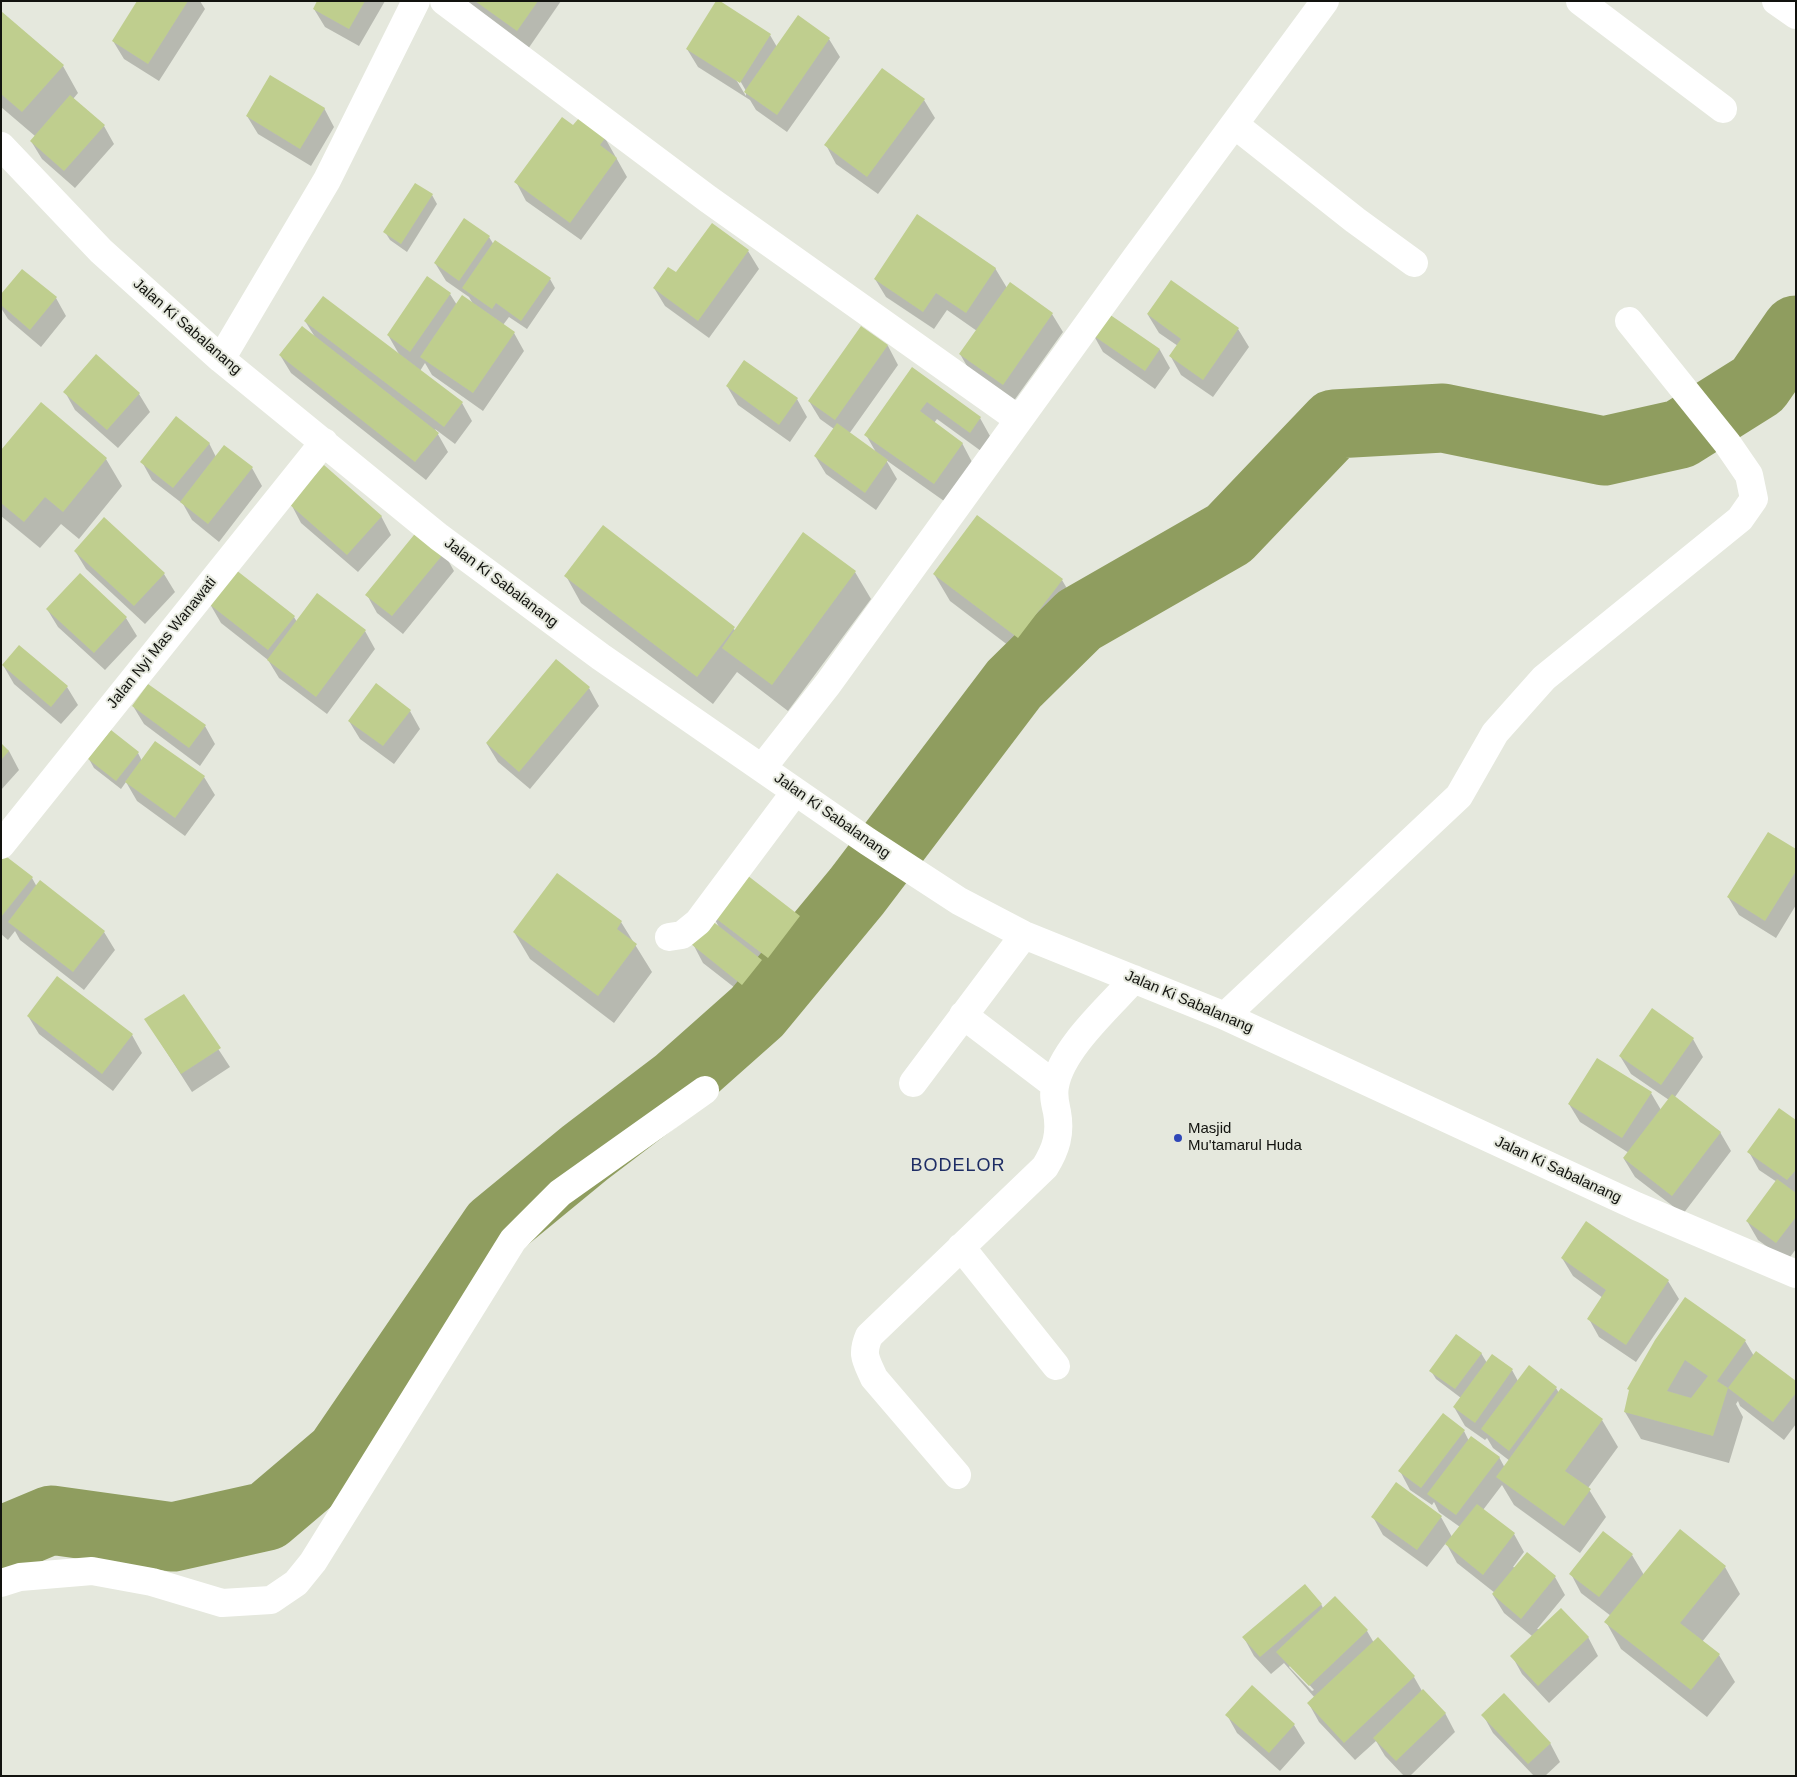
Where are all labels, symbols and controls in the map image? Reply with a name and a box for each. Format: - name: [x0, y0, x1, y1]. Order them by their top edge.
- street label: Jalan Ki Sabalanang: [129, 275, 245, 379]
- street label: Jalan Ki Sabalanang: [441, 534, 561, 632]
- street label: Jalan Nyi Mas Wanawati: [104, 574, 220, 712]
- street label: Jalan Ki Sabalanang: [770, 769, 894, 863]
- street label: Jalan Ki Sabalanang: [1122, 967, 1256, 1037]
- place label: Masjid Mu'tamarul Huda: [1188, 1120, 1302, 1155]
- marker: Masjid Mu'tamarul Huda: [1172, 1132, 1184, 1144]
- street label: Jalan Ki Sabalanang: [1492, 1133, 1624, 1207]
- district label: BODELOR: [910, 1155, 1006, 1177]

